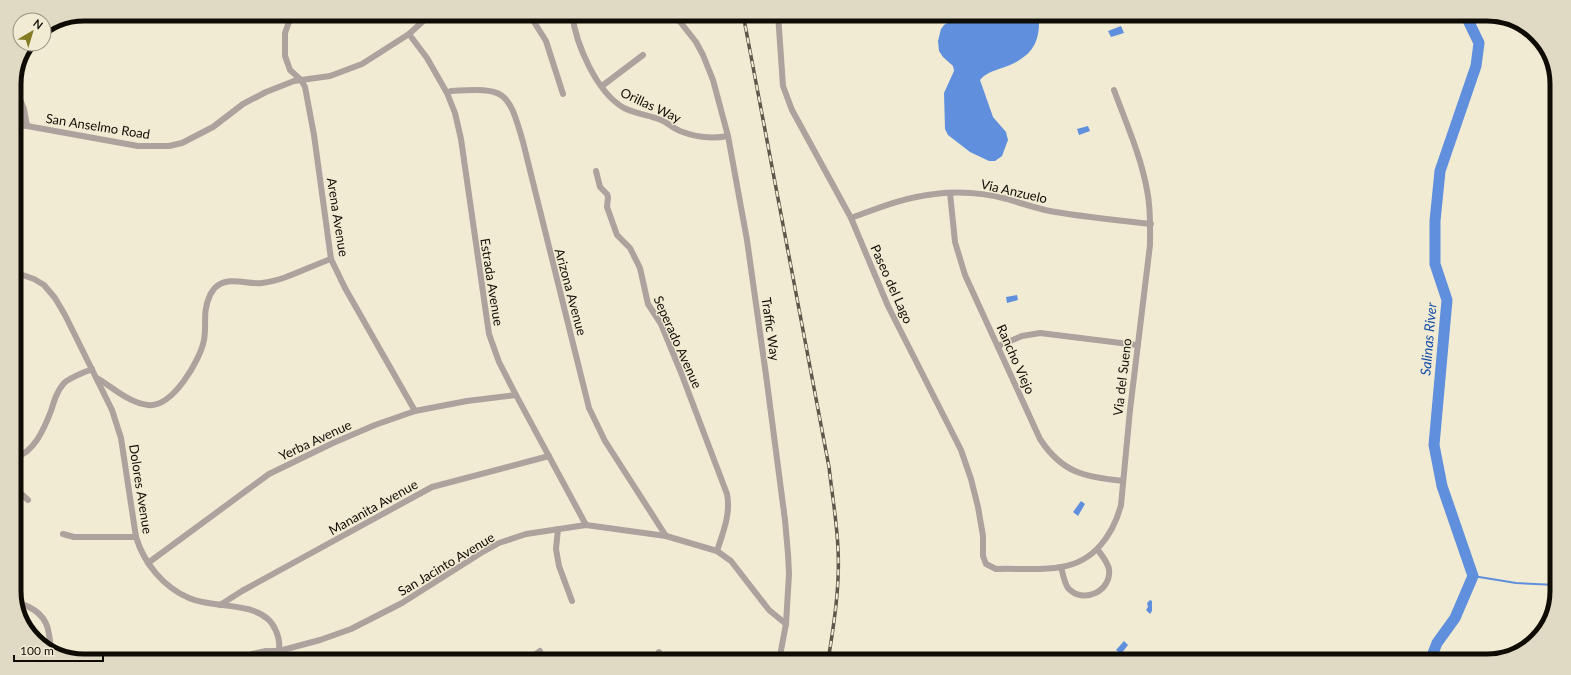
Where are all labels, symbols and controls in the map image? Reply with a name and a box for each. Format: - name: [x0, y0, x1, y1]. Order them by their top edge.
- north arrow: [12, 12, 52, 52]
- text: N: [31, 16, 46, 31]
- street label: Orillas Way: [618, 84, 684, 126]
- street label: San Anselmo Road: [45, 110, 151, 142]
- street label: Arena Avenue: [324, 176, 352, 258]
- street label: Via Anzuelo: [979, 176, 1049, 206]
- street label: Estrada Avenue: [477, 237, 507, 327]
- street label: Paseo del Lago: [867, 242, 917, 326]
- street label: Arizona Avenue: [552, 247, 590, 337]
- street label: Seperado Avenue: [650, 293, 706, 391]
- street label: Traffic Way: [759, 296, 783, 362]
- water label: Salinas River: [1416, 302, 1440, 376]
- street label: Rancho Viejo: [993, 322, 1039, 396]
- street label: Via del Sueno: [1109, 337, 1135, 417]
- street label: Yerba Avenue: [276, 416, 354, 464]
- street label: Dolores Avenue: [126, 443, 156, 535]
- street label: Mananita Avenue: [326, 476, 420, 538]
- street label: San Jacinto Avenue: [395, 529, 497, 599]
- scale bar: [14, 637, 103, 663]
- text: 100 m: [20, 643, 54, 658]

